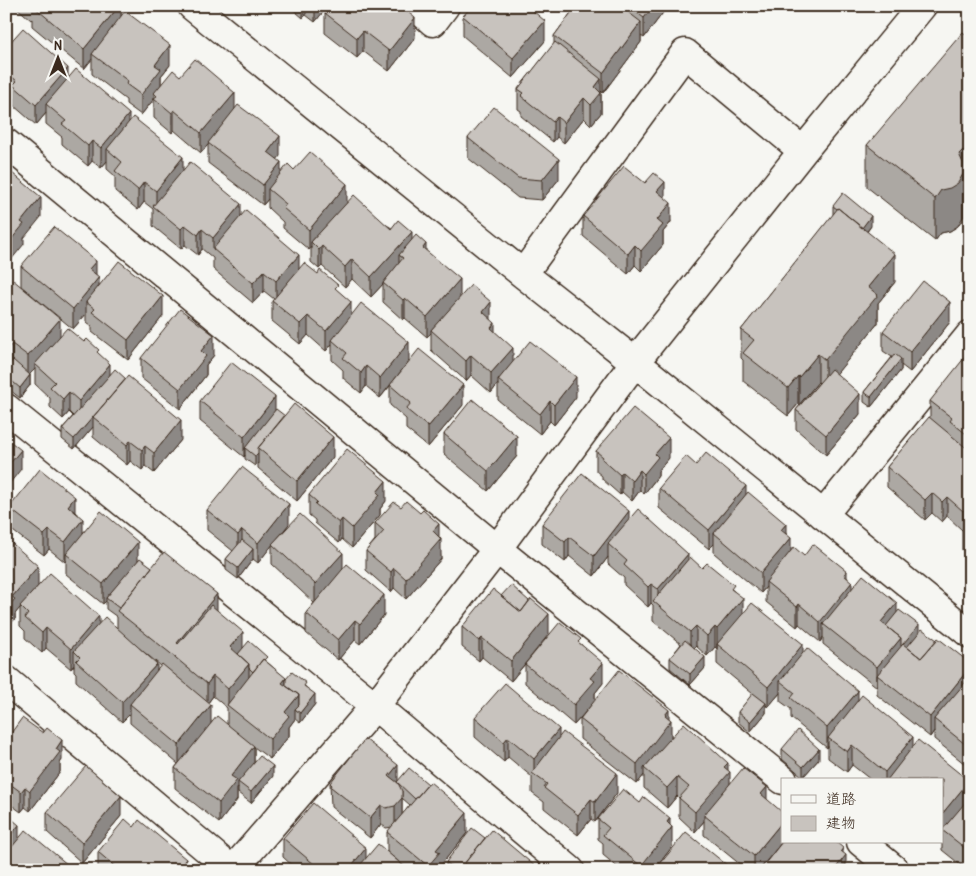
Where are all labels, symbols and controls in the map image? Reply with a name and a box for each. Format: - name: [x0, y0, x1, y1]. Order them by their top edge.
- north arrow: [32, 32, 82, 82]
- text: N: [54, 35, 62, 54]
- legend: [781, 778, 944, 844]
- text: 道路: [826, 788, 856, 809]
- text: 建物: [826, 812, 856, 833]

